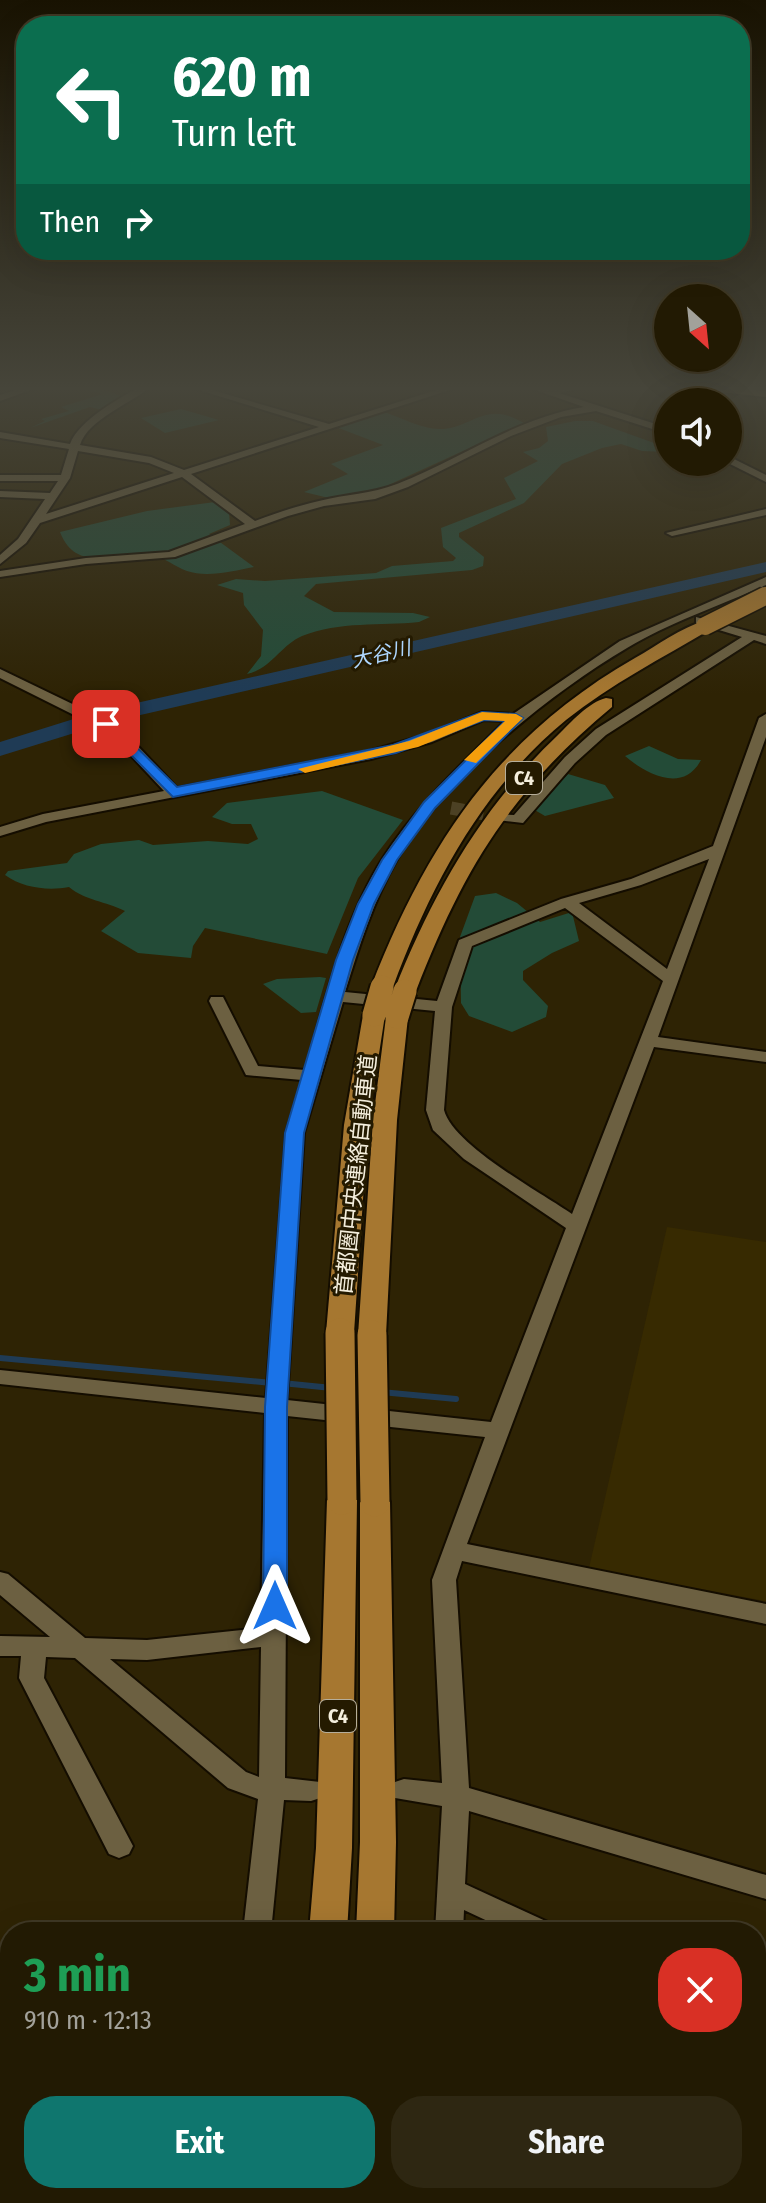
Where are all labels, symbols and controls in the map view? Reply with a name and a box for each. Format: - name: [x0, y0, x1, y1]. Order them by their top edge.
- text: 620 m: [172, 44, 312, 111]
- icon: left: [40, 48, 144, 152]
- text: Turn left: [172, 112, 296, 156]
- icon: right: [116, 200, 160, 244]
- text: Then: [40, 204, 100, 240]
- north arrow: [654, 284, 742, 372]
- map controls: [654, 284, 742, 476]
- button: sound: [654, 388, 742, 476]
- water label: 大谷川: [349, 635, 415, 672]
- pin: [72, 690, 140, 758]
- icon: arrive: [84, 702, 128, 746]
- road number: C4: [506, 762, 542, 794]
- street label: 首都圏中央連絡自動車道: [330, 1053, 382, 1297]
- position arrow: [233, 1564, 317, 1648]
- road number: C4: [320, 1700, 356, 1732]
- text: 3 min: [24, 1946, 131, 2004]
- button: close: [658, 1948, 742, 2032]
- text: 910 m · 12:13: [24, 2005, 152, 2036]
- button: Exit: [24, 2096, 375, 2188]
- button: Share: [391, 2096, 742, 2188]

